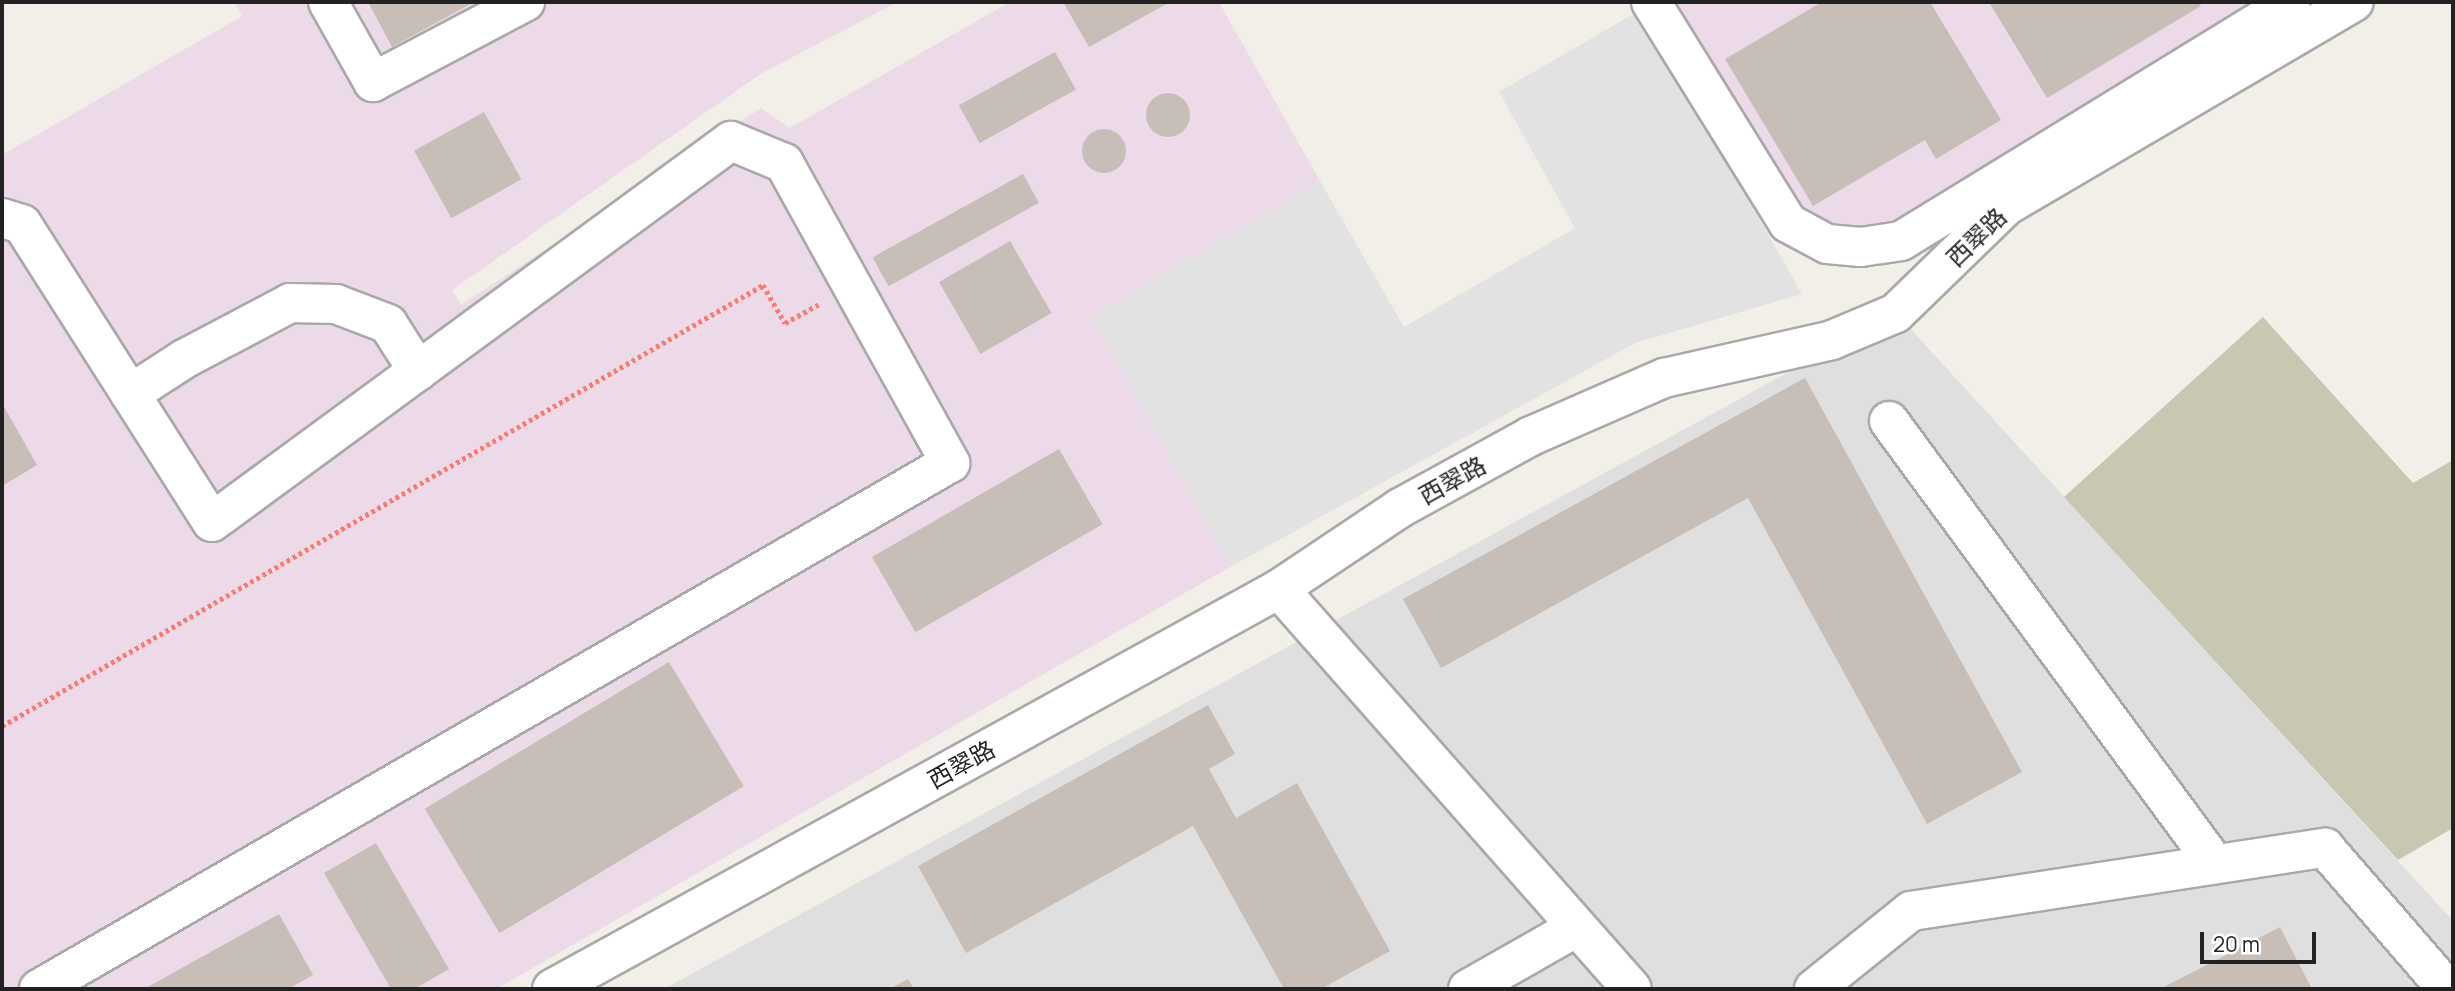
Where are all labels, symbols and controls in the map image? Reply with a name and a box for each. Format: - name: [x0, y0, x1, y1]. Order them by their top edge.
- street label: 西翠路: [1940, 202, 2012, 272]
- street label: 西翠路: [1414, 450, 1490, 510]
- street label: 西翠路: [923, 734, 999, 794]
- scale bar: [2203, 918, 2318, 962]
- text: 20 m: [2213, 930, 2260, 958]

